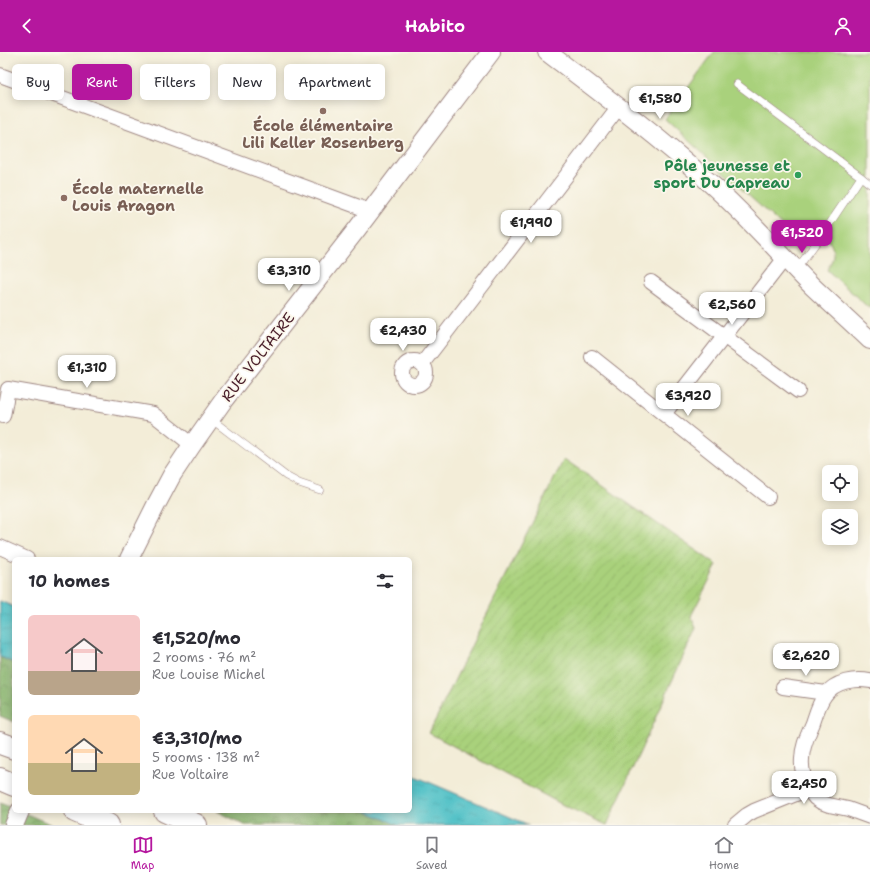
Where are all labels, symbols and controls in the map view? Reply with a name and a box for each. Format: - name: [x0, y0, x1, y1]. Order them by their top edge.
- text: Habito: [405, 14, 465, 38]
- icon: back: [16, 15, 38, 37]
- icon: person: [832, 15, 854, 37]
- chip: Buy: [12, 64, 64, 100]
- chip: Rent: [72, 64, 132, 100]
- chip: Filters: [140, 64, 210, 100]
- chip: New: [218, 64, 276, 100]
- chip: Apartment: [284, 64, 385, 100]
- pin: €1,580: [627, 86, 693, 120]
- text: €1,580: [638, 90, 682, 107]
- marker: École élémentaire Lili Keller Rosenberg: [318, 106, 328, 116]
- place label: École élémentaire Lili Keller Rosenberg: [242, 115, 404, 153]
- place label: Pôle jeunesse et sport Du Capreau: [654, 156, 790, 193]
- marker: Pôle jeunesse et sport Du Capreau: [793, 170, 803, 180]
- place label: École maternelle Louis Aragon: [72, 178, 204, 216]
- marker: École maternelle Louis Aragon: [59, 193, 69, 203]
- pin: €1,990: [498, 210, 564, 244]
- text: €1,990: [510, 214, 552, 231]
- pin: €1,520: [769, 220, 835, 254]
- text: €1,520: [780, 224, 824, 241]
- pin: €3,310: [256, 258, 322, 292]
- text: €3,310: [267, 262, 311, 279]
- pin: €2,560: [699, 292, 765, 326]
- text: €2,560: [708, 296, 756, 313]
- street label: RUE VOLTAIRE: [217, 308, 299, 406]
- pin: €2,430: [370, 318, 436, 352]
- text: €2,430: [379, 322, 427, 339]
- pin: €1,310: [54, 355, 120, 389]
- text: €1,310: [67, 359, 107, 376]
- pin: €3,920: [655, 383, 721, 417]
- text: €3,920: [665, 387, 711, 404]
- map controls: [822, 465, 858, 545]
- button: locate: [822, 465, 858, 501]
- button: layers: [822, 509, 858, 545]
- text: 10 homes: [28, 570, 110, 592]
- icon: filters: [374, 570, 396, 592]
- text: €1,520/mo: [152, 627, 241, 649]
- icon: home: [60, 631, 108, 679]
- pin: €2,620: [773, 643, 839, 677]
- text: €2,620: [782, 647, 830, 664]
- text: 2 rooms · 76 m²: [152, 649, 256, 666]
- text: Rue Louise Michel: [152, 666, 265, 683]
- text: €3,310/mo: [152, 727, 242, 749]
- icon: home: [60, 731, 108, 779]
- text: 5 rooms · 138 m²: [152, 749, 260, 766]
- text: Rue Voltaire: [152, 766, 229, 783]
- pin: €2,450: [771, 771, 837, 805]
- text: €2,450: [781, 775, 827, 792]
- tab: Map: [131, 834, 154, 873]
- tab: Saved: [416, 834, 447, 873]
- tab: Home: [709, 834, 739, 873]

